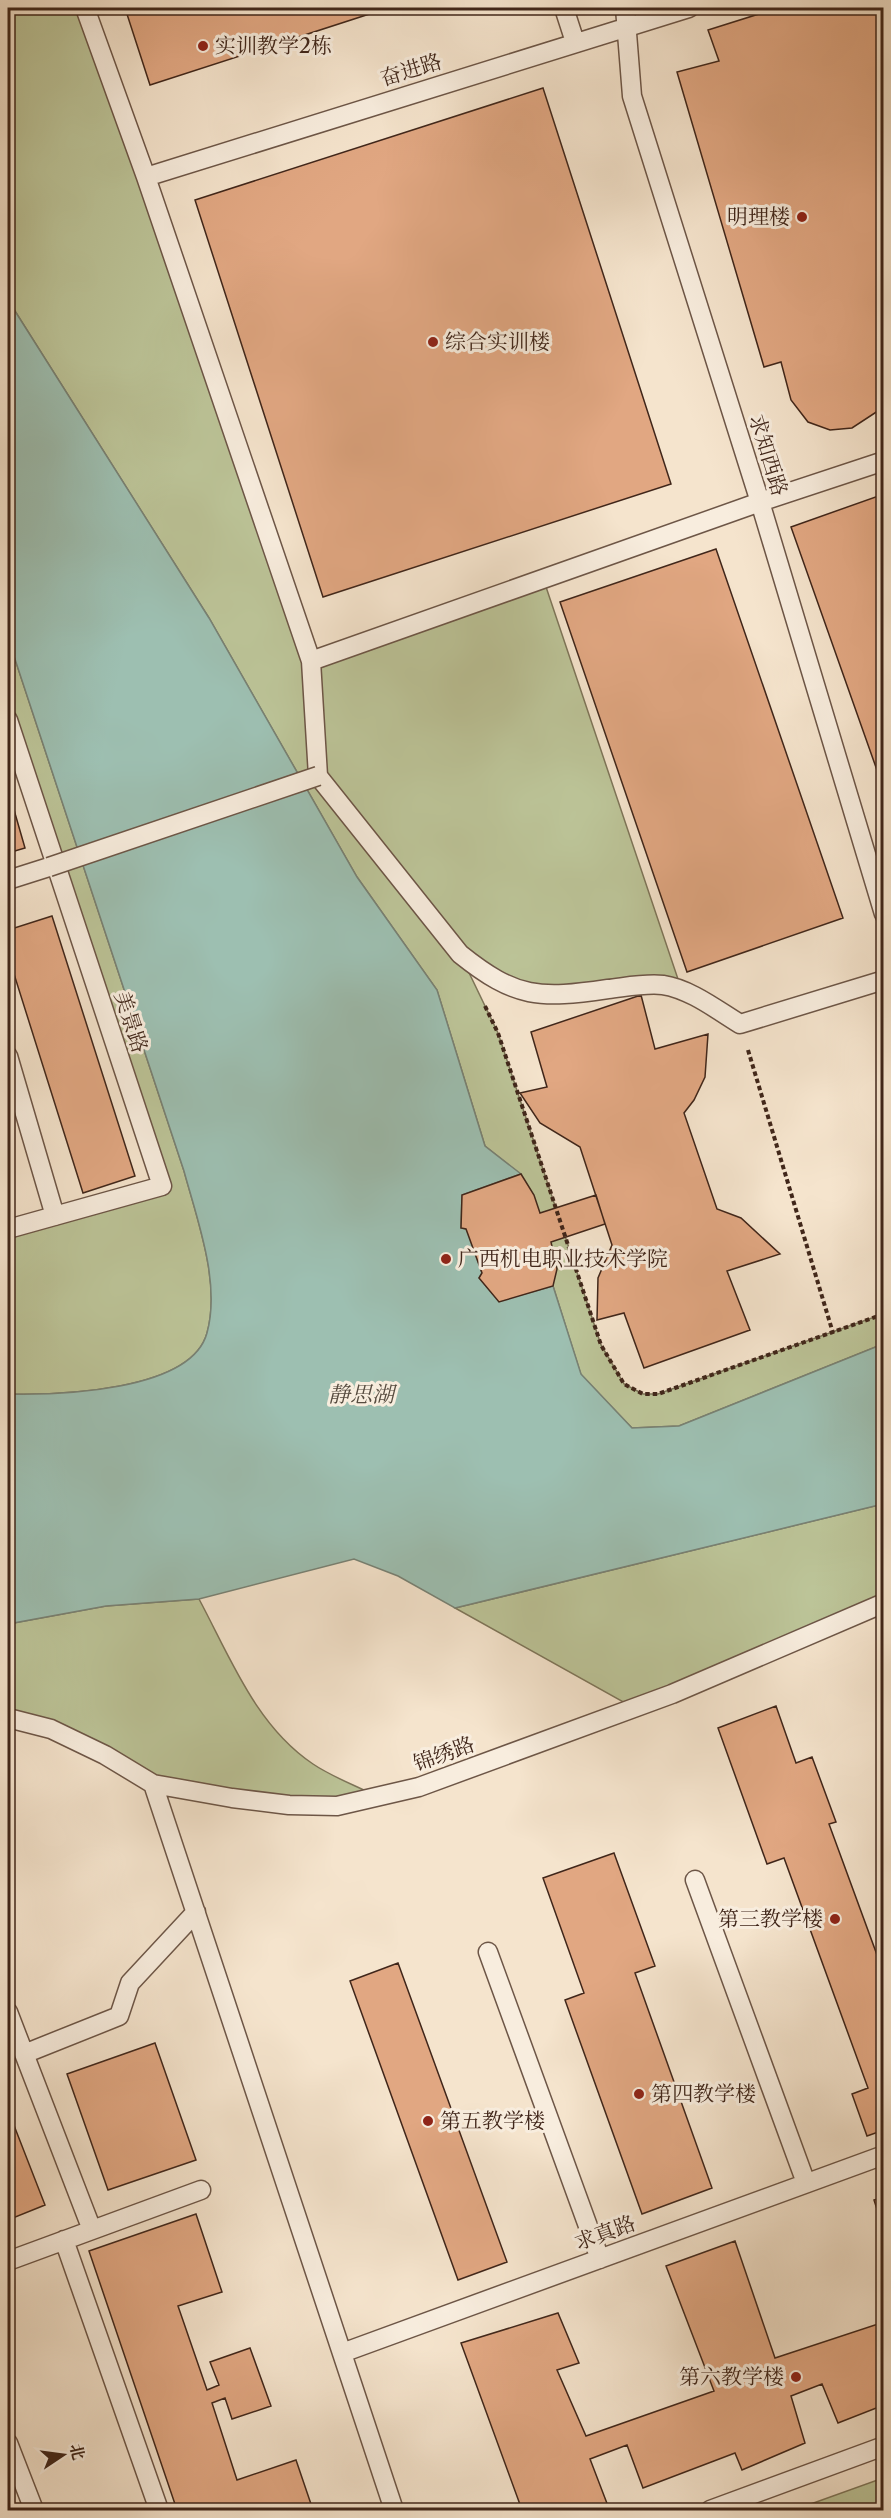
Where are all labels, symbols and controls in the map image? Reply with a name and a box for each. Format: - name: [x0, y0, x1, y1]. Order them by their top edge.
- place label: 实训教学2栋: [215, 33, 332, 58]
- marker: 实训教学2栋: [196, 39, 210, 53]
- street label: 奋进路: [377, 48, 445, 91]
- place label: 明理楼: [727, 204, 790, 229]
- marker: 明理楼: [795, 210, 809, 224]
- place label: 综合实训楼: [445, 329, 550, 354]
- marker: 综合实训楼: [426, 335, 440, 349]
- street label: 求知西路: [744, 411, 793, 499]
- street label: 美景路: [110, 988, 153, 1056]
- place label: 广西机电职业技术学院: [458, 1246, 668, 1271]
- marker: 广西机电职业技术学院: [439, 1252, 453, 1266]
- water label: 静思湖: [328, 1381, 398, 1408]
- street label: 锦绣路: [410, 1731, 478, 1776]
- place label: 第三教学楼: [718, 1906, 823, 1931]
- marker: 第三教学楼: [828, 1912, 842, 1926]
- place label: 第四教学楼: [651, 2081, 756, 2106]
- marker: 第四教学楼: [632, 2087, 646, 2101]
- place label: 第五教学楼: [440, 2108, 545, 2133]
- marker: 第五教学楼: [421, 2114, 435, 2128]
- street label: 求真路: [571, 2210, 639, 2255]
- place label: 第六教学楼: [679, 2364, 784, 2389]
- marker: 第六教学楼: [789, 2370, 803, 2384]
- north arrow: [33, 2425, 93, 2485]
- text: 北: [66, 2442, 89, 2462]

